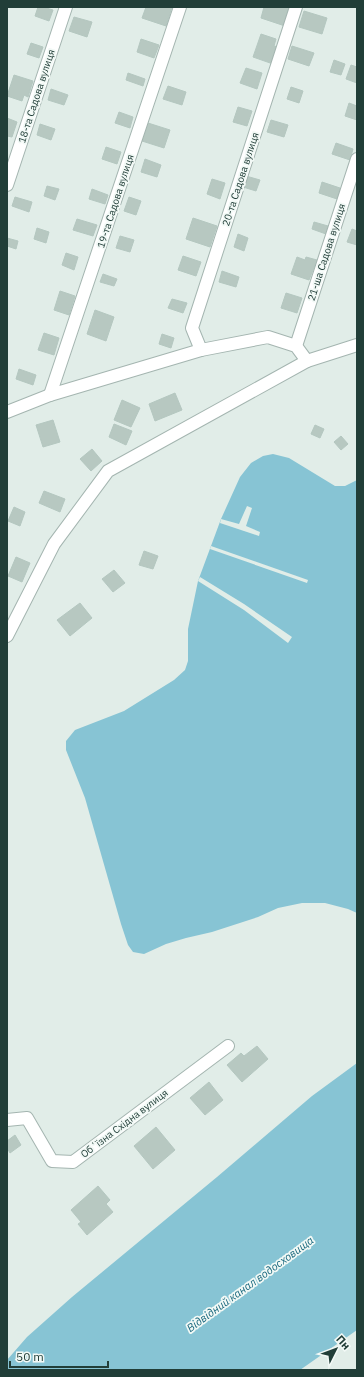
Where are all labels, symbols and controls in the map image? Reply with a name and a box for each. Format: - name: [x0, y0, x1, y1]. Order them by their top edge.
- street label: 18-та Садова вулиця: [15, 48, 58, 145]
- street label: 20-та Садова вулиця: [219, 131, 262, 228]
- street label: 19-та Садова вулиця: [94, 153, 137, 250]
- street label: 21-ша Садова вулиця: [305, 202, 348, 302]
- street label: Обʼїзна Східна вулиця: [78, 1086, 171, 1161]
- water label: Відвідний канал водосховища: [184, 1233, 316, 1335]
- north arrow: [316, 1329, 356, 1369]
- text: Пн: [333, 1332, 353, 1352]
- scale bar: [10, 1343, 108, 1369]
- text: 50 m: [16, 1349, 44, 1364]

